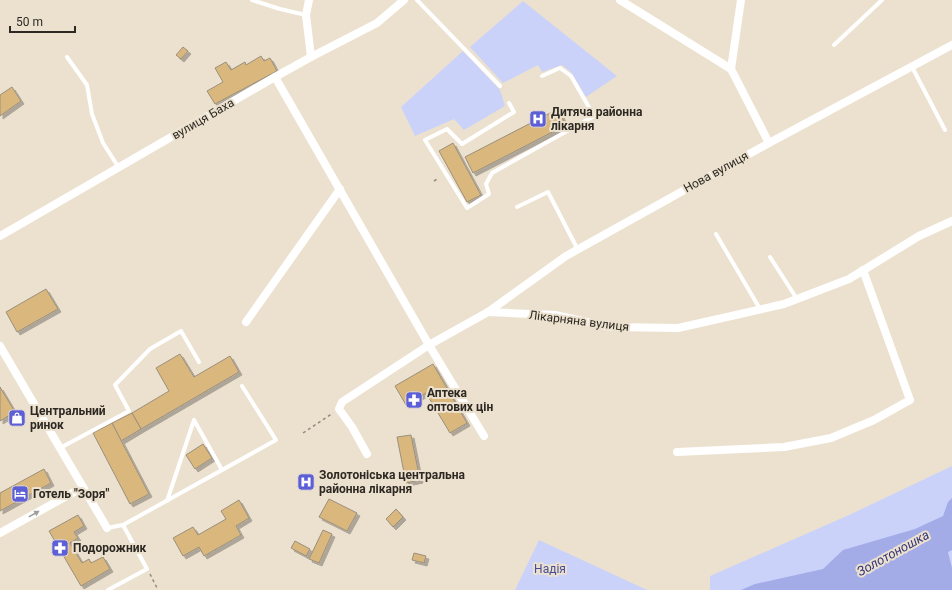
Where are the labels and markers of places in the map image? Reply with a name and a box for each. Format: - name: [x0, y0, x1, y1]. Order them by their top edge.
- place label: Дитяча районна лікарня: [551, 105, 643, 133]
- hospital icon: Дитяча районна лікарня: [528, 109, 548, 129]
- place label: Аптека оптових цін: [427, 386, 493, 414]
- pharmacy icon: Аптека оптових цін: [404, 390, 424, 410]
- place label: Центральний ринок: [30, 404, 106, 432]
- shop icon: Центральний ринок: [7, 408, 27, 428]
- place label: Золотоніська центральна районна лікарня: [319, 468, 465, 496]
- hospital icon: Золотоніська центральна районна лікарня: [296, 472, 316, 492]
- hotel icon: Готель "Зоря": [10, 484, 30, 504]
- place label: Готель "Зоря": [33, 487, 109, 501]
- pharmacy icon: Подорожник: [50, 538, 70, 558]
- place label: Подорожник: [73, 541, 146, 555]

